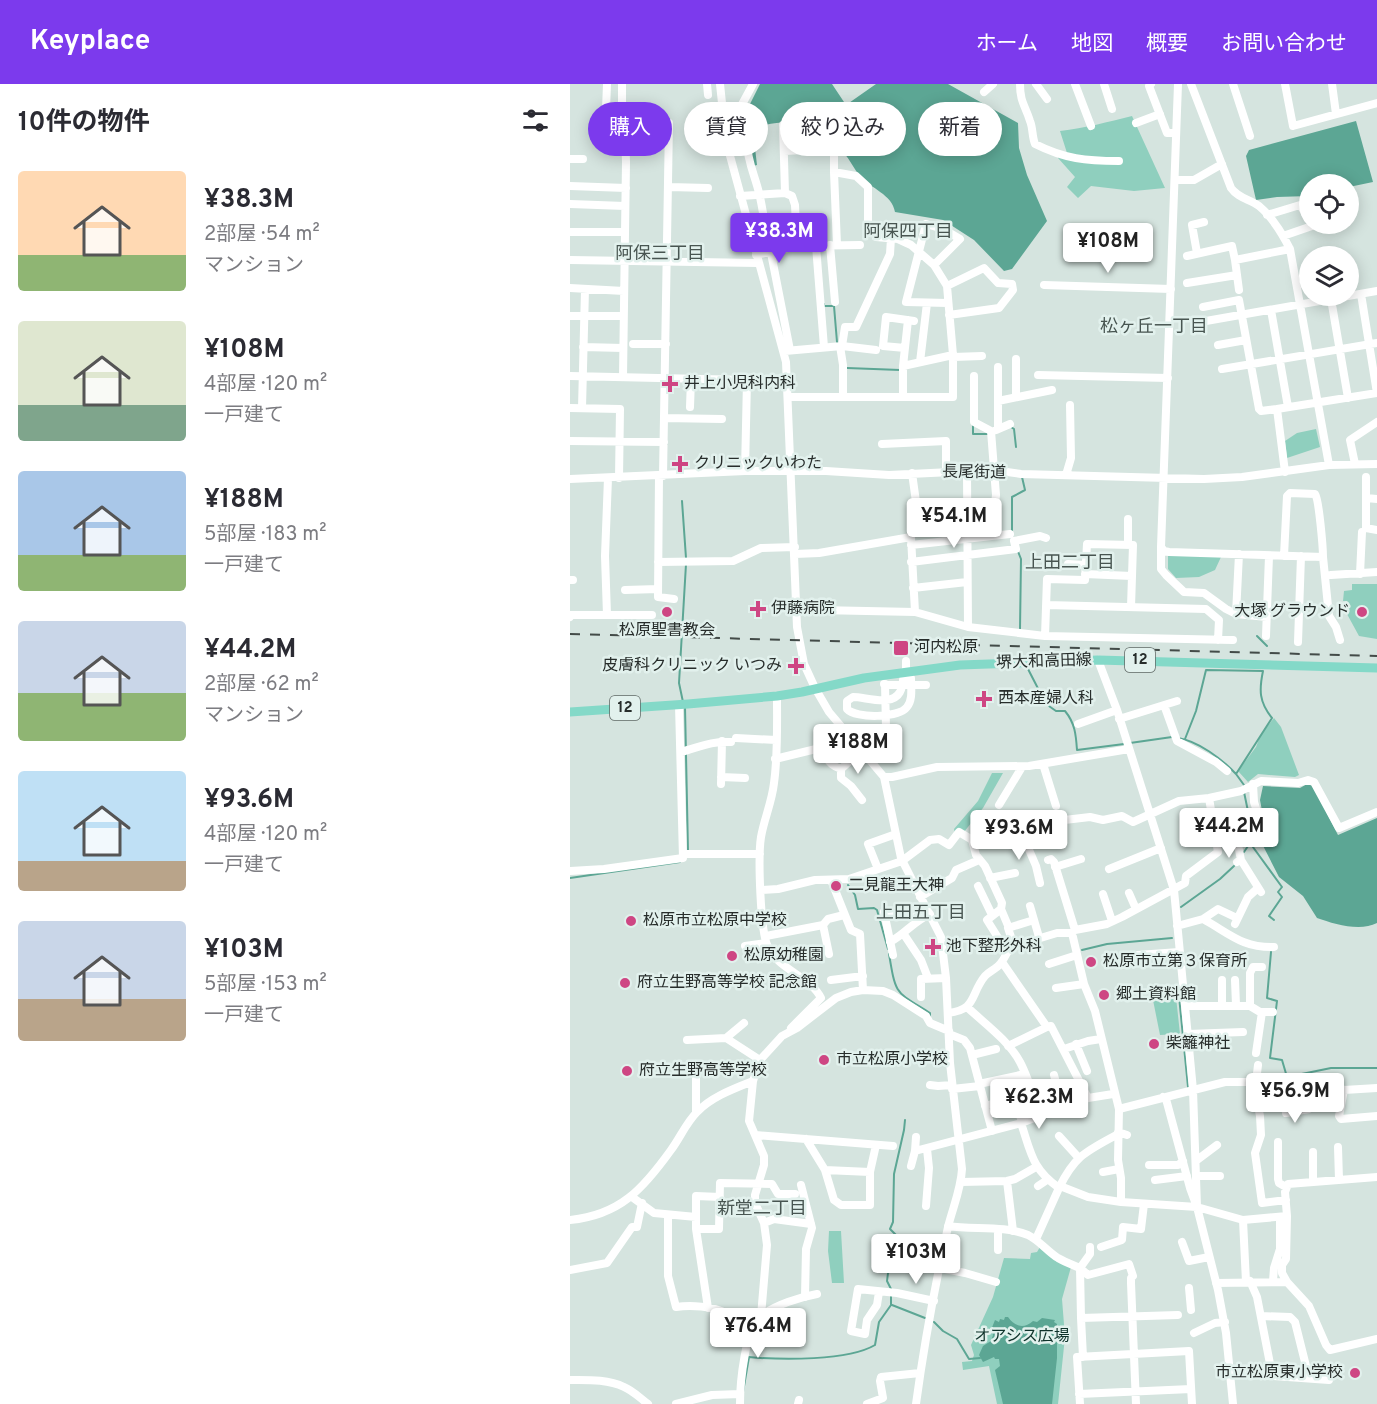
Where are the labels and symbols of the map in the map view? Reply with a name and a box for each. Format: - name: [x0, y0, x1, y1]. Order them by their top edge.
- pin: ¥38.3M: [730, 213, 828, 264]
- district label: 阿保四丁目: [863, 221, 953, 244]
- pin: ¥108M: [1066, 223, 1150, 274]
- district label: 阿保三丁目: [615, 243, 705, 266]
- district label: 松ヶ丘一丁目: [1100, 316, 1208, 339]
- place label: 井上小児科内科: [684, 374, 796, 394]
- marker: 井上小児科内科: [661, 375, 679, 393]
- place label: クリニックいわた: [694, 454, 822, 474]
- marker: クリニックいわた: [671, 455, 689, 473]
- street label: 長尾街道: [942, 462, 1006, 484]
- pin: ¥54.1M: [905, 498, 1003, 549]
- district label: 上田二丁目: [1025, 552, 1115, 575]
- place label: 伊藤病院: [771, 599, 835, 619]
- marker: 伊藤病院: [749, 600, 767, 618]
- place label: 大塚 グラウンド: [1234, 602, 1350, 622]
- marker: 松原聖書教会: [660, 605, 674, 619]
- marker: 大塚 グラウンド: [1355, 605, 1369, 619]
- place label: 松原聖書教会: [619, 621, 715, 641]
- place label: 河内松原: [914, 638, 978, 658]
- marker: 河内松原: [892, 639, 910, 657]
- road number: 12: [1125, 648, 1155, 672]
- street label: 堺大和高田線: [996, 650, 1092, 674]
- place label: 皮膚科クリニック いつみ: [602, 656, 782, 676]
- marker: 皮膚科クリニック いつみ: [787, 657, 805, 675]
- place label: 西本産婦人科: [998, 689, 1094, 709]
- marker: 西本産婦人科: [975, 690, 993, 708]
- road number: 12: [610, 696, 640, 720]
- pin: ¥188M: [816, 724, 900, 775]
- pin: ¥44.2M: [1180, 808, 1278, 859]
- pin: ¥93.6M: [970, 810, 1068, 861]
- place label: 二見龍王大神: [848, 876, 944, 896]
- marker: 二見龍王大神: [829, 879, 843, 893]
- district label: 上田五丁目: [876, 902, 966, 925]
- place label: 松原市立松原中学校: [643, 911, 787, 931]
- marker: 松原市立松原中学校: [624, 914, 638, 928]
- place label: 池下整形外科: [946, 937, 1042, 957]
- marker: 池下整形外科: [924, 938, 942, 956]
- place label: 松原幼稚園: [744, 946, 824, 966]
- marker: 松原幼稚園: [725, 949, 739, 963]
- place label: 松原市立第３保育所: [1103, 952, 1247, 972]
- marker: 松原市立第３保育所: [1084, 955, 1098, 969]
- place label: 府立生野高等学校 記念館: [637, 973, 817, 993]
- marker: 府立生野高等学校 記念館: [618, 976, 632, 990]
- place label: 郷土資料館: [1116, 985, 1196, 1005]
- marker: 郷土資料館: [1097, 988, 1111, 1002]
- place label: 柴籬神社: [1166, 1034, 1230, 1054]
- marker: 柴籬神社: [1147, 1037, 1161, 1051]
- place label: 市立松原小学校: [836, 1050, 948, 1070]
- marker: 市立松原小学校: [817, 1053, 831, 1067]
- place label: 府立生野高等学校: [639, 1061, 767, 1081]
- marker: 府立生野高等学校: [620, 1064, 634, 1078]
- pin: ¥56.9M: [1246, 1073, 1344, 1124]
- pin: ¥62.3M: [990, 1079, 1088, 1130]
- district label: 新堂二丁目: [717, 1198, 807, 1221]
- pin: ¥103M: [874, 1234, 958, 1285]
- pin: ¥76.4M: [709, 1308, 807, 1359]
- park label: オアシス広場: [974, 1327, 1070, 1347]
- place label: 市立松原東小学校: [1215, 1363, 1343, 1383]
- marker: 市立松原東小学校: [1348, 1366, 1362, 1380]

